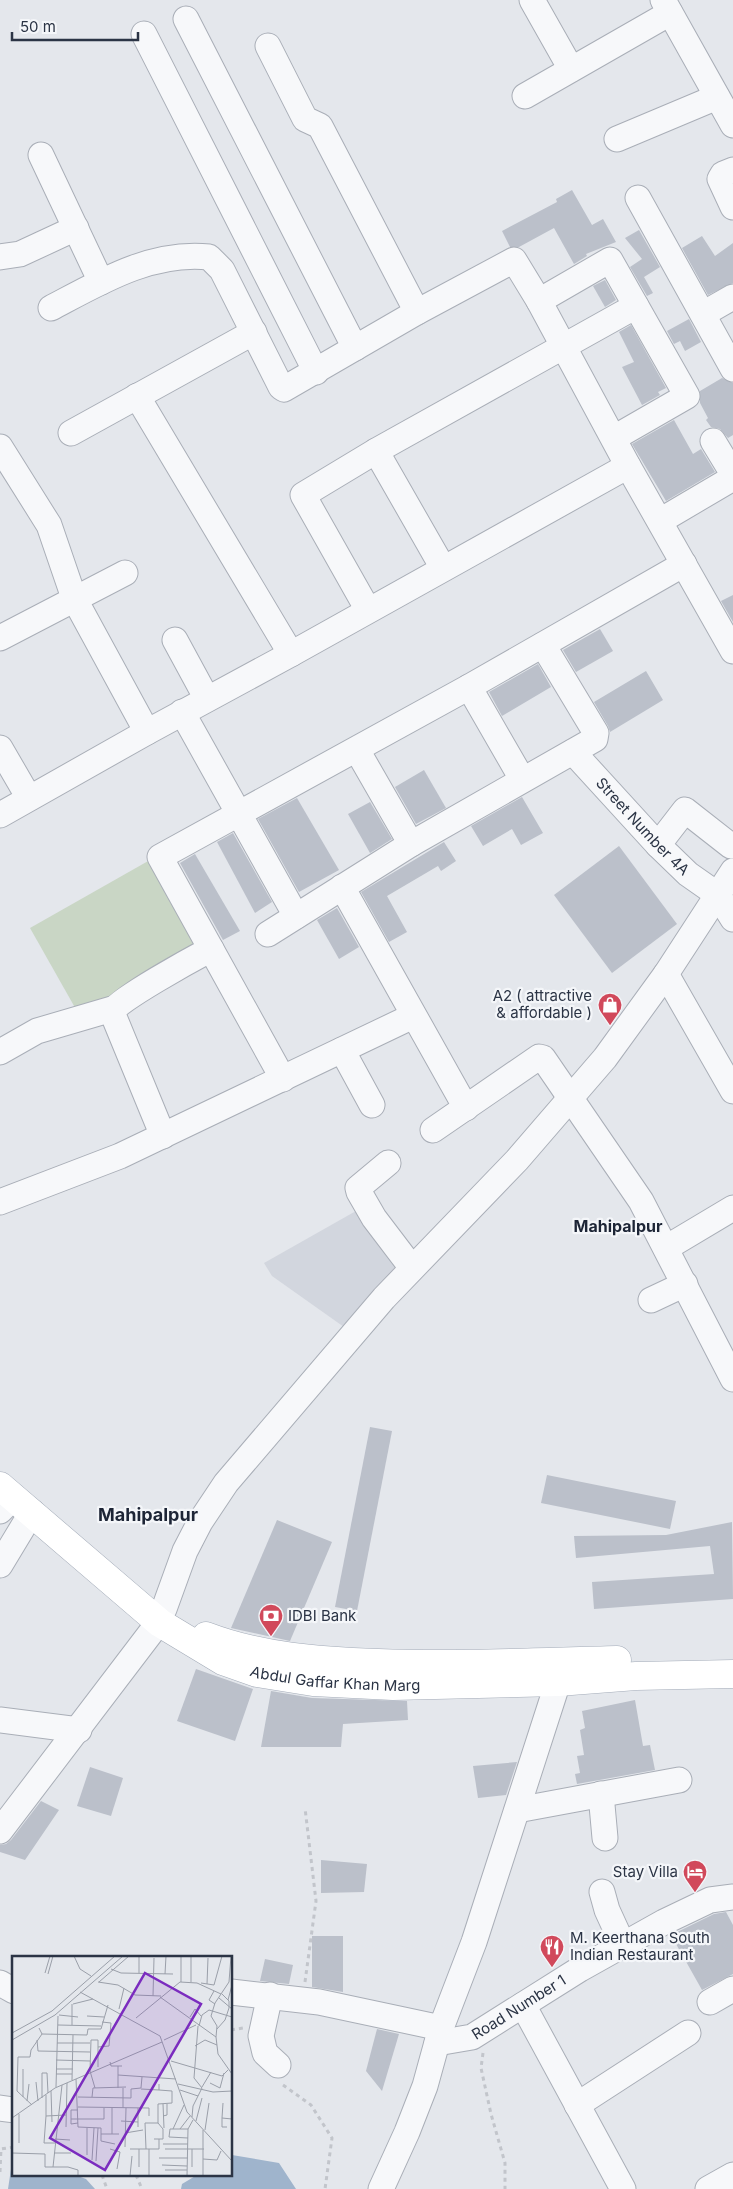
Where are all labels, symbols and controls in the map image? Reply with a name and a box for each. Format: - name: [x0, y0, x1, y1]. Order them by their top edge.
- scale bar: [12, 10, 139, 42]
- text: 50 m: [20, 17, 56, 36]
- street label: Street Number 4A: [592, 773, 694, 879]
- place label: A2 ( attractive & affordable ): [493, 986, 592, 1022]
- shop icon: A2 ( attractive & affordable ): [597, 992, 623, 1026]
- district label: Mahipalpur: [574, 1216, 663, 1236]
- district label: Mahipalpur: [98, 1504, 198, 1525]
- bank icon: IDBI Bank: [258, 1603, 284, 1637]
- place label: IDBI Bank: [288, 1606, 357, 1625]
- street label: Abdul Gaffar Khan Marg: [248, 1661, 421, 1695]
- hotel icon: Stay Villa: [682, 1859, 708, 1893]
- place label: Stay Villa: [613, 1862, 678, 1881]
- place label: M. Keerthana South Indian Restaurant: [570, 1928, 710, 1964]
- restaurant icon: M. Keerthana South Indian Restaurant: [539, 1934, 565, 1968]
- inset map: [12, 1956, 232, 2176]
- street label: Road Number 1: [468, 1970, 569, 2044]

